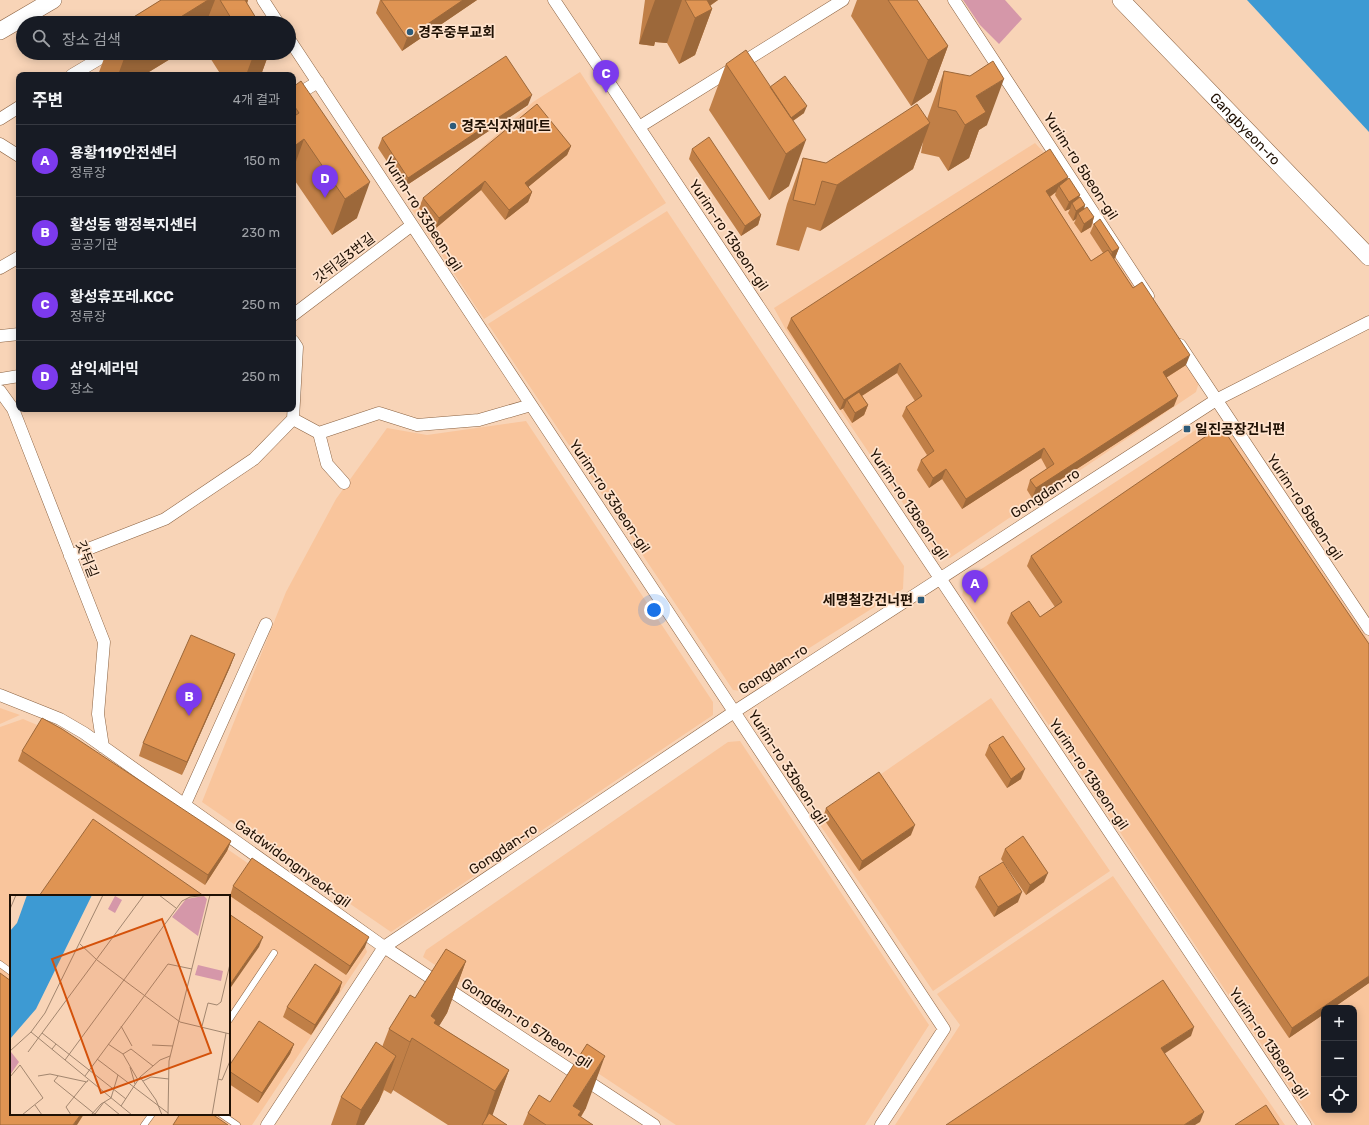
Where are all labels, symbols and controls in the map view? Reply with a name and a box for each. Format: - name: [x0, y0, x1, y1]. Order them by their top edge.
- search box: [16, 16, 296, 60]
- place label: 경주중부교회: [418, 24, 495, 41]
- icon: search: [30, 27, 52, 49]
- marker: 경주중부교회: [405, 27, 415, 37]
- text: 장소 검색: [62, 31, 121, 49]
- pin: C: [593, 60, 619, 93]
- street label: Gangbyeon-ro: [1206, 89, 1284, 169]
- text: 주변: [32, 90, 63, 110]
- text: 4개 결과: [233, 92, 280, 107]
- street label: Yurim-ro 5beon-gil: [1040, 110, 1122, 223]
- place label: 경주식자재마트: [461, 118, 551, 135]
- marker: 경주식자재마트: [448, 121, 458, 131]
- text: 용황119안전센터: [70, 144, 177, 162]
- text: A: [40, 153, 50, 168]
- text: 150 m: [244, 153, 280, 168]
- street label: Yurim-ro 33beon-gil: [379, 154, 466, 275]
- text: 정류장: [70, 165, 106, 180]
- pin: D: [312, 165, 338, 198]
- street label: Yurim-ro 13beon-gil: [685, 177, 772, 294]
- text: 황성동 행정복지센터: [70, 216, 197, 234]
- text: B: [40, 225, 50, 240]
- text: 230 m: [242, 225, 280, 240]
- street label: 갓뒤길3번길: [310, 230, 378, 287]
- text: 공공기관: [70, 237, 118, 252]
- text: 황성휴포레.KCC: [70, 288, 174, 306]
- text: C: [40, 297, 50, 312]
- text: 250 m: [242, 297, 280, 312]
- text: 정류장: [70, 309, 106, 324]
- text: 삼익세라믹: [70, 360, 139, 378]
- text: D: [40, 369, 50, 384]
- text: 250 m: [242, 369, 280, 384]
- text: 장소: [70, 381, 94, 396]
- place label: 일진공장건너편: [1195, 421, 1285, 438]
- marker: 일진공장건너편: [1182, 424, 1192, 434]
- street label: Yurim-ro 33beon-gil: [565, 437, 654, 556]
- street label: Yurim-ro 13beon-gil: [865, 446, 952, 563]
- street label: Yurim-ro 5beon-gil: [1263, 451, 1346, 563]
- street label: Gongdan-ro: [1008, 465, 1083, 522]
- street label: 갓뒤길: [72, 538, 101, 580]
- pin: A: [962, 570, 988, 603]
- place label: 세명철강건너편: [823, 592, 913, 609]
- marker: 세명철강건너편: [916, 595, 926, 605]
- your location: [644, 600, 664, 620]
- street label: Gongdan-ro: [736, 641, 811, 698]
- pin: B: [176, 683, 202, 716]
- street label: Yurim-ro 33beon-gil: [744, 707, 831, 828]
- street label: Yurim-ro 13beon-gil: [1045, 716, 1132, 833]
- street label: Gatdwidongnyeok-gil: [231, 816, 354, 911]
- street label: Gongdan-ro: [466, 820, 541, 879]
- inset map: [10, 895, 230, 1115]
- street label: Gongdan-ro 57beon-gil: [458, 975, 595, 1072]
- street label: Yurim-ro 13beon-gil: [1225, 985, 1312, 1102]
- map controls: [1321, 1005, 1357, 1113]
- button: +: [1321, 1005, 1357, 1041]
- button: −: [1321, 1041, 1357, 1077]
- button: locate: [1321, 1077, 1357, 1113]

